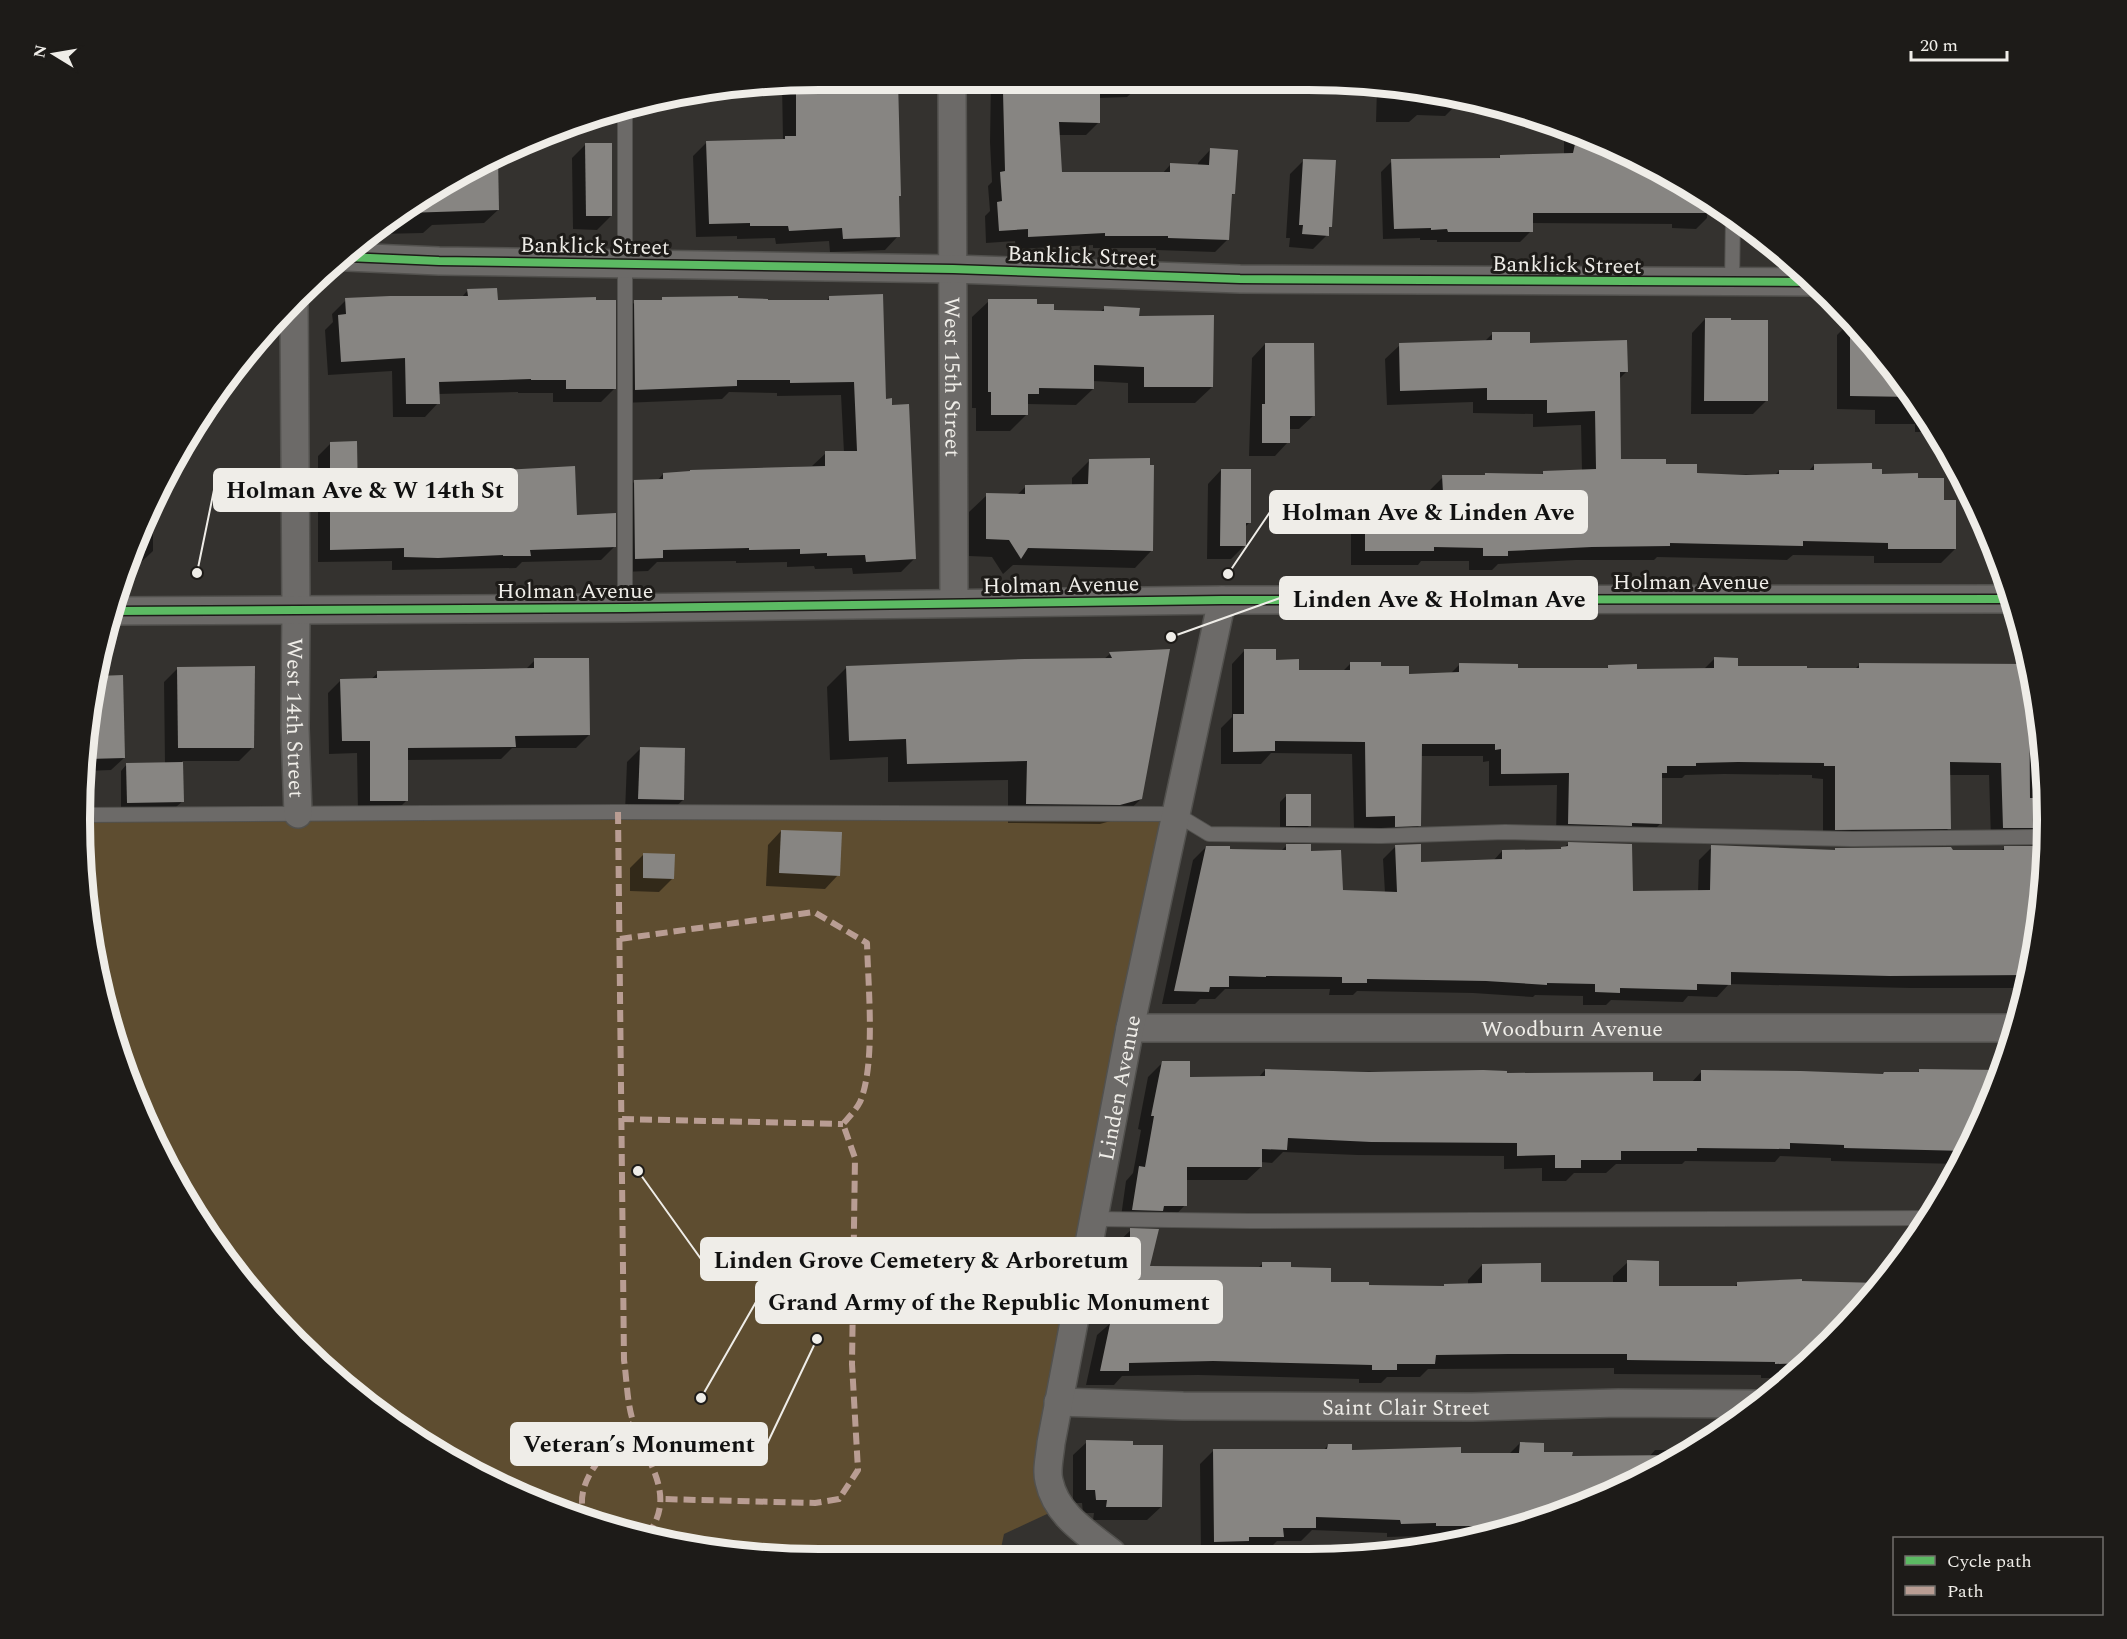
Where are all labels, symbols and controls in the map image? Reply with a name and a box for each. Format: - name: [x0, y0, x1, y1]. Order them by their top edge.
- north arrow: [24, 24, 84, 84]
- scale bar: [1911, 24, 2007, 62]
- text: 20 m: [1920, 32, 1958, 59]
- text: N: [27, 43, 53, 60]
- street label: Banklick Street: [520, 229, 670, 264]
- street label: Banklick Street: [1007, 237, 1157, 276]
- street label: Banklick Street: [1492, 248, 1642, 283]
- street label: West 15th Street: [935, 297, 968, 457]
- callout: Holman Ave & W 14th St: [214, 469, 517, 511]
- text: Holman Ave & W 14th St: [226, 473, 504, 509]
- callout: Holman Ave & Linden Ave: [1270, 491, 1587, 533]
- text: Holman Ave & Linden Ave: [1281, 495, 1575, 531]
- street label: Holman Avenue: [1613, 566, 1769, 599]
- street label: Holman Avenue: [982, 568, 1140, 603]
- street label: Holman Avenue: [497, 575, 653, 608]
- callout: Linden Ave & Holman Ave: [1280, 577, 1597, 619]
- text: Linden Ave & Holman Ave: [1292, 582, 1586, 618]
- street label: West 14th Street: [277, 638, 312, 799]
- street label: Linden Avenue: [1090, 1012, 1150, 1163]
- street label: Woodburn Avenue: [1481, 1013, 1663, 1046]
- callout: Linden Grove Cemetery & Arboretum: [701, 1238, 1140, 1280]
- text: Linden Grove Cemetery & Arboretum: [713, 1243, 1129, 1279]
- callout: Grand Army of the Republic Monument: [756, 1281, 1222, 1323]
- text: Grand Army of the Republic Monument: [768, 1285, 1210, 1321]
- street label: Saint Clair Street: [1322, 1391, 1491, 1425]
- callout: Veteran’s Monument: [511, 1423, 767, 1465]
- text: Veteran’s Monument: [523, 1427, 755, 1463]
- legend: [1893, 1537, 2103, 1615]
- text: Cycle path: [1947, 1548, 2032, 1575]
- text: Path: [1947, 1578, 1984, 1605]

